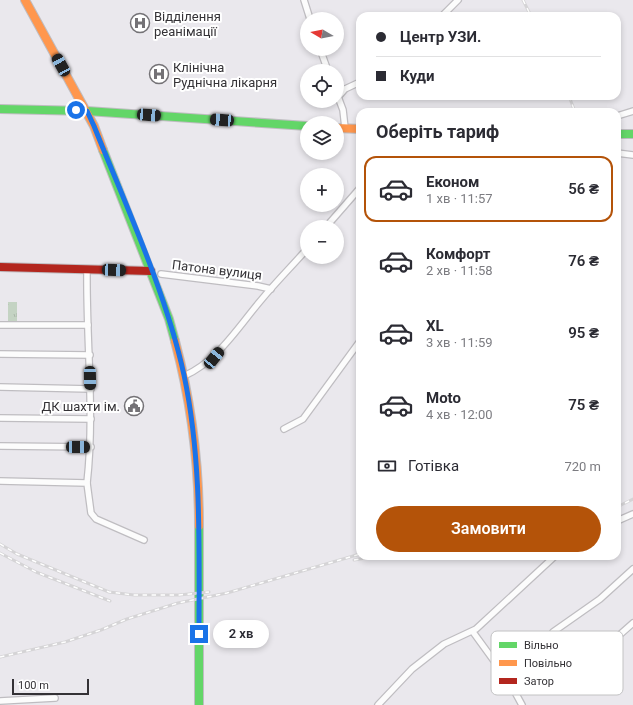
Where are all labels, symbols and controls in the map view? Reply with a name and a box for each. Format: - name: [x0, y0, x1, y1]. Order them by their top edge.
- place label: Відділення реанімації: [154, 9, 221, 39]
- hospital icon: Відділення реанімації: [129, 12, 151, 34]
- north arrow: [300, 12, 344, 56]
- map controls: [300, 12, 344, 264]
- text: Центр УЗИ.: [400, 28, 481, 46]
- car: [50, 52, 72, 78]
- place label: Клінічна Руднічна лікарня: [173, 60, 277, 90]
- hospital icon: Клінічна Руднічна лікарня: [148, 63, 170, 85]
- button: locate: [300, 64, 344, 108]
- text: Куди: [400, 67, 434, 85]
- route start: [67, 101, 85, 119]
- car: [137, 108, 161, 122]
- car: [210, 113, 234, 127]
- button: layers: [300, 116, 344, 160]
- text: Оберіть тариф: [376, 121, 499, 142]
- button: +: [300, 168, 344, 212]
- icon: car: [378, 171, 414, 207]
- text: Економ: [426, 173, 479, 191]
- text: 56 ₴: [568, 180, 599, 198]
- text: 1 хв · 11:57: [426, 191, 493, 206]
- button: −: [300, 220, 344, 264]
- icon: car: [378, 243, 414, 279]
- text: Комфорт: [426, 245, 490, 263]
- text: 76 ₴: [568, 252, 599, 270]
- street label: Патона вулиця: [171, 257, 263, 283]
- text: 2 хв · 11:58: [426, 263, 493, 278]
- car: [102, 264, 126, 276]
- icon: car: [378, 315, 414, 351]
- text: XL: [426, 317, 444, 335]
- text: 95 ₴: [568, 324, 599, 342]
- text: 3 хв · 11:59: [426, 335, 493, 350]
- car: [202, 345, 226, 371]
- car: [84, 366, 96, 390]
- icon: car: [378, 387, 414, 423]
- text: Moto: [426, 389, 461, 407]
- public building icon: ДК шахти ім.: [123, 395, 145, 417]
- text: 75 ₴: [568, 396, 599, 414]
- place label: ДК шахти ім.: [41, 399, 120, 414]
- text: 4 хв · 12:00: [426, 407, 493, 422]
- car: [66, 441, 90, 453]
- icon: cash: [376, 455, 398, 477]
- text: Готівка: [408, 457, 459, 475]
- text: 720 m: [564, 459, 601, 474]
- button: Замовити: [376, 506, 601, 552]
- callout: 2 хв: [213, 620, 269, 648]
- route end: [190, 625, 208, 643]
- text: 2 хв: [229, 626, 253, 641]
- legend: [491, 631, 623, 695]
- text: Вільно: [524, 639, 558, 652]
- text: Повільно: [524, 657, 572, 670]
- text: Затор: [524, 675, 554, 688]
- scale bar: [12, 677, 89, 696]
- text: 100 m: [18, 679, 49, 692]

